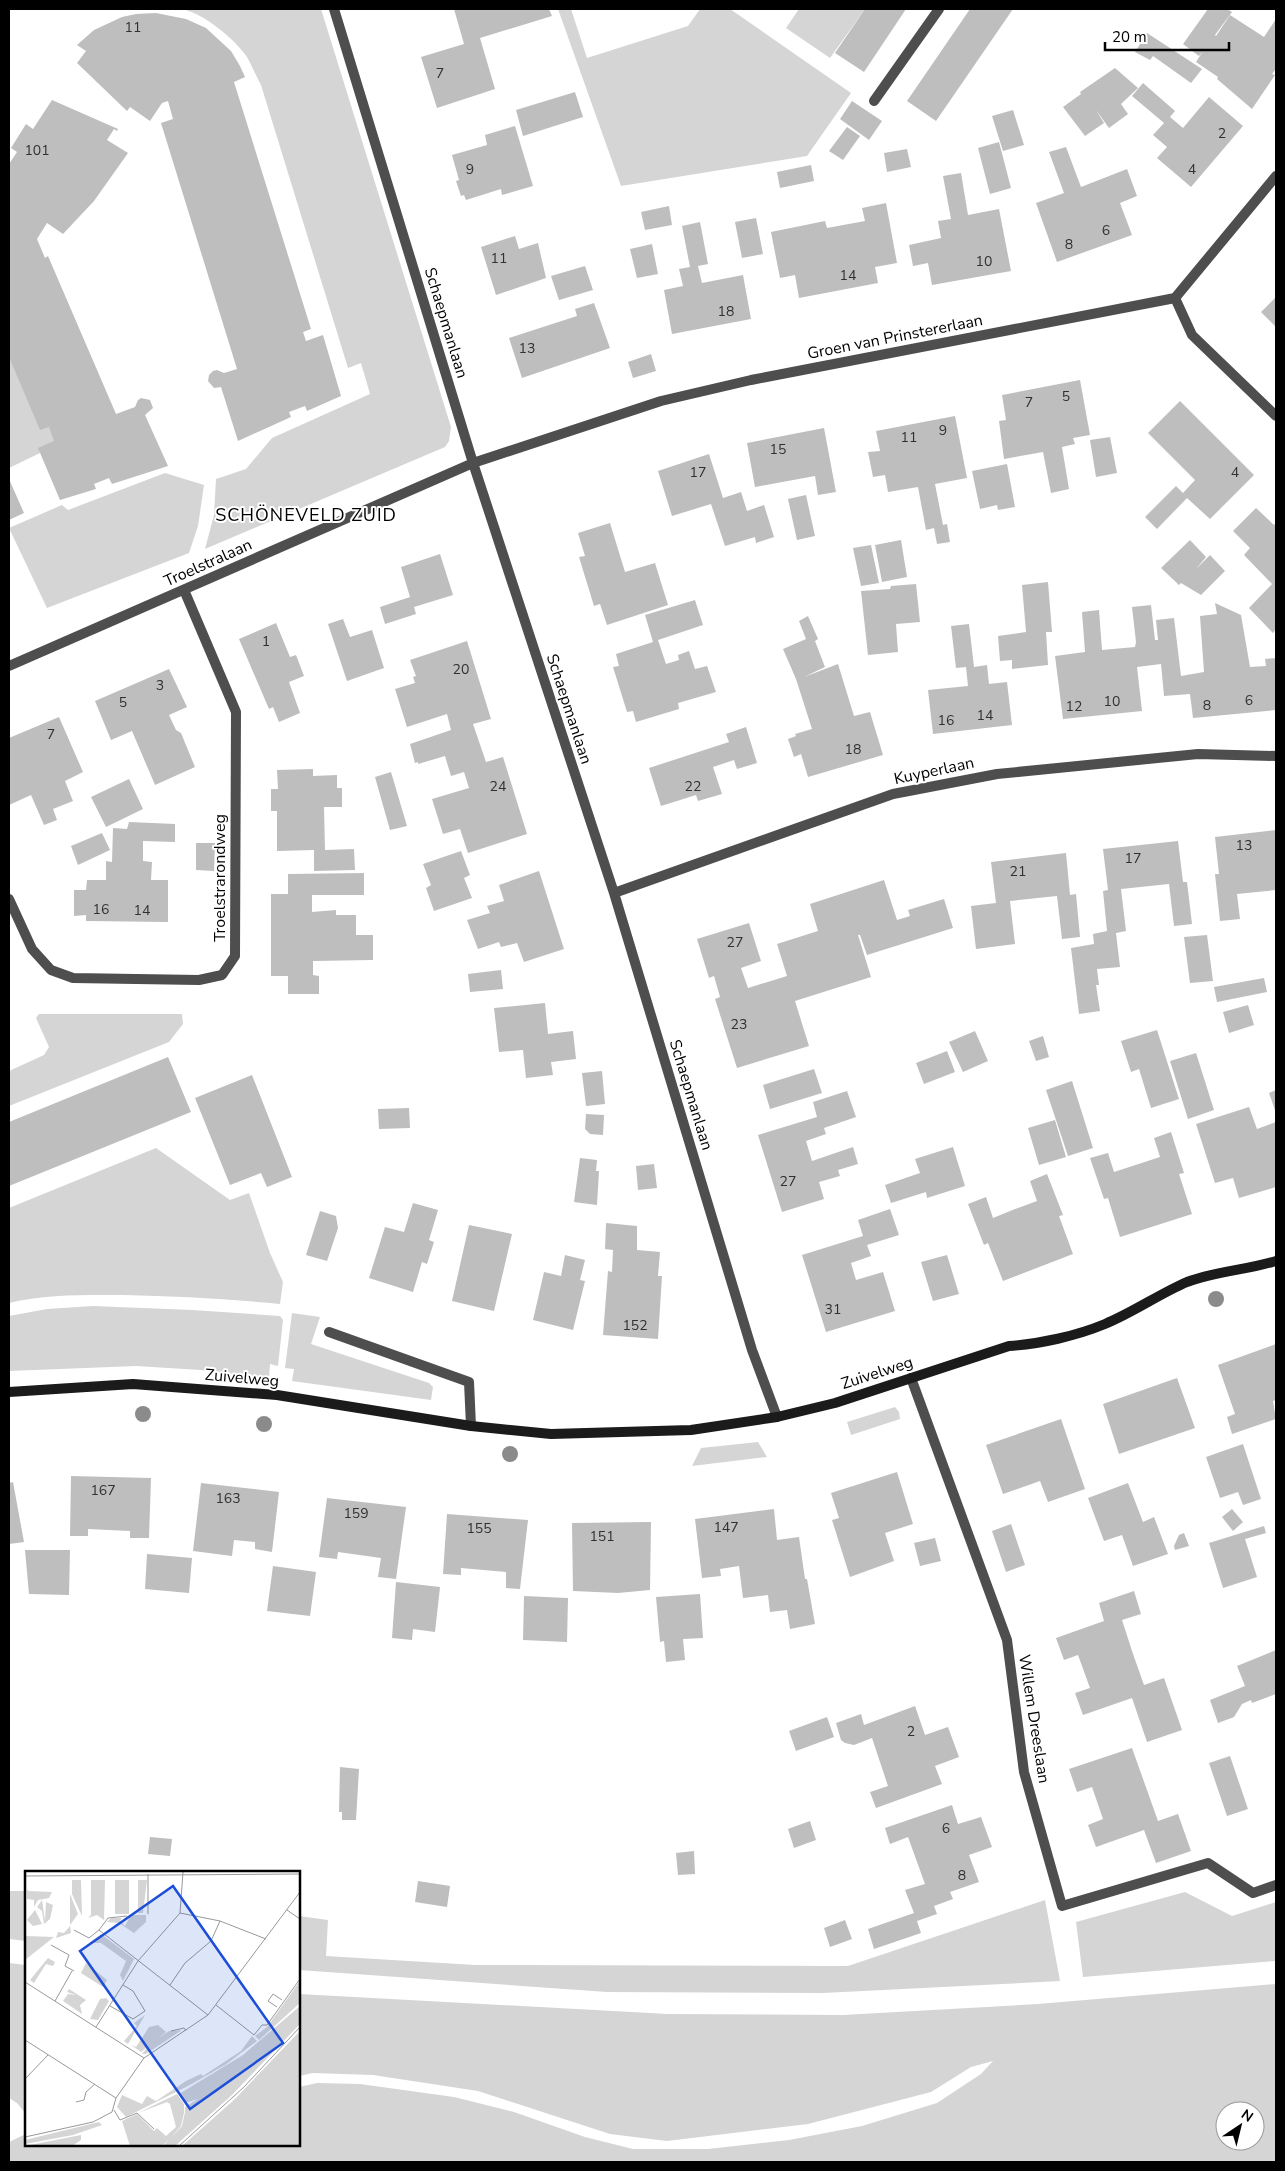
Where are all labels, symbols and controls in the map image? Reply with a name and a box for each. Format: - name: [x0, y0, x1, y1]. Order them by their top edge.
- house number: 11: [125, 18, 141, 37]
- scale bar: [1105, 20, 1229, 52]
- text: 20 m: [1112, 27, 1147, 47]
- house number: 7: [436, 64, 444, 83]
- house number: 2: [1218, 124, 1226, 143]
- house number: 101: [24, 141, 50, 160]
- house number: 9: [466, 160, 474, 179]
- house number: 4: [1188, 160, 1196, 179]
- house number: 6: [1102, 221, 1110, 240]
- house number: 8: [1065, 235, 1073, 254]
- house number: 11: [491, 249, 507, 268]
- house number: 10: [976, 252, 992, 271]
- street label: Schaepmanlaan: [419, 265, 473, 381]
- house number: 14: [840, 266, 856, 285]
- house number: 18: [718, 302, 734, 321]
- street label: Groen van Prinstererlaan: [805, 309, 985, 365]
- house number: 13: [519, 339, 535, 358]
- house number: 5: [1062, 387, 1070, 406]
- house number: 7: [1025, 393, 1033, 412]
- house number: 9: [939, 421, 947, 440]
- house number: 11: [901, 428, 917, 447]
- house number: 15: [770, 440, 786, 459]
- house number: 17: [690, 463, 706, 482]
- house number: 4: [1231, 463, 1239, 482]
- district label: SCHÖNEVELD ZUID: [215, 503, 397, 527]
- street label: Troelstralaan: [160, 534, 256, 592]
- house number: 1: [262, 632, 270, 651]
- street label: Schaepmanlaan: [541, 651, 597, 767]
- house number: 20: [453, 660, 469, 679]
- house number: 3: [156, 676, 164, 695]
- house number: 6: [1245, 691, 1253, 710]
- house number: 10: [1104, 692, 1120, 711]
- house number: 5: [119, 693, 127, 712]
- house number: 8: [1203, 696, 1211, 715]
- house number: 12: [1066, 697, 1082, 716]
- house number: 14: [977, 706, 993, 725]
- house number: 16: [938, 711, 954, 730]
- house number: 7: [47, 725, 55, 744]
- house number: 18: [845, 740, 861, 759]
- street label: Kuyperlaan: [892, 752, 976, 790]
- house number: 24: [490, 777, 506, 796]
- house number: 22: [685, 777, 701, 796]
- street label: Troelstrarondweg: [209, 814, 231, 942]
- house number: 13: [1236, 836, 1252, 855]
- house number: 17: [1125, 849, 1141, 868]
- house number: 21: [1010, 862, 1026, 881]
- house number: 16: [93, 900, 109, 919]
- house number: 14: [134, 901, 150, 920]
- house number: 27: [727, 933, 743, 952]
- house number: 23: [731, 1015, 747, 1034]
- street label: Schaepmanlaan: [664, 1037, 718, 1153]
- house number: 27: [780, 1172, 796, 1191]
- house number: 31: [825, 1300, 841, 1319]
- house number: 152: [622, 1316, 648, 1335]
- street label: Zuivelweg: [838, 1351, 916, 1395]
- street label: Zuivelweg: [204, 1364, 280, 1392]
- house number: 167: [90, 1481, 116, 1500]
- house number: 163: [215, 1489, 241, 1508]
- house number: 159: [343, 1504, 369, 1523]
- house number: 147: [713, 1518, 739, 1537]
- house number: 155: [466, 1519, 492, 1538]
- house number: 151: [589, 1527, 615, 1546]
- street label: Willem Dreeslaan: [1013, 1653, 1055, 1785]
- house number: 2: [907, 1722, 915, 1741]
- house number: 6: [942, 1819, 950, 1838]
- house number: 8: [958, 1866, 966, 1885]
- inset map: [25, 1871, 300, 2146]
- north arrow: [1215, 2101, 1265, 2151]
- text: N: [1237, 2105, 1257, 2127]

